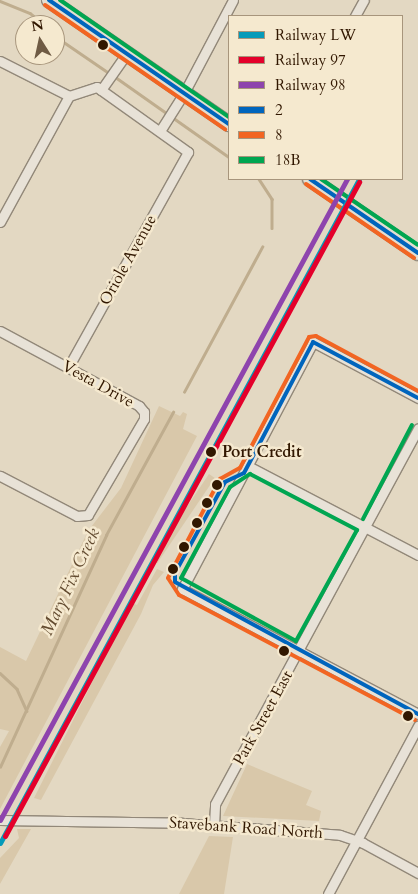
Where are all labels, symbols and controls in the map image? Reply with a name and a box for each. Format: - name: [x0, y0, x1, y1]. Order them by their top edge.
- north arrow: [15, 15, 65, 65]
- text: N: [30, 15, 45, 36]
- legend: [228, 15, 403, 180]
- text: Railway LW: [275, 25, 356, 45]
- unlabelled marker: [98, 40, 108, 50]
- text: Railway 97: [275, 50, 346, 70]
- text: Railway 98: [275, 75, 346, 95]
- text: 2: [275, 100, 283, 120]
- text: 8: [275, 125, 283, 145]
- text: 18B: [275, 150, 301, 170]
- street label: Oriole Avenue: [95, 211, 161, 309]
- street label: Vesta Drive: [59, 356, 137, 412]
- place label: Port Credit: [222, 442, 302, 462]
- marker: Port Credit: [204, 445, 218, 459]
- unlabelled marker: [212, 480, 222, 490]
- unlabelled marker: [202, 498, 212, 508]
- unlabelled marker: [192, 518, 202, 528]
- water label: Mary Fix Creek: [37, 525, 105, 639]
- unlabelled marker: [179, 542, 189, 552]
- unlabelled marker: [168, 564, 178, 574]
- unlabelled marker: [279, 646, 289, 656]
- street label: Park Street East: [229, 667, 297, 769]
- unlabelled marker: [403, 711, 413, 721]
- street label: Stavebank Road North: [168, 813, 324, 843]

